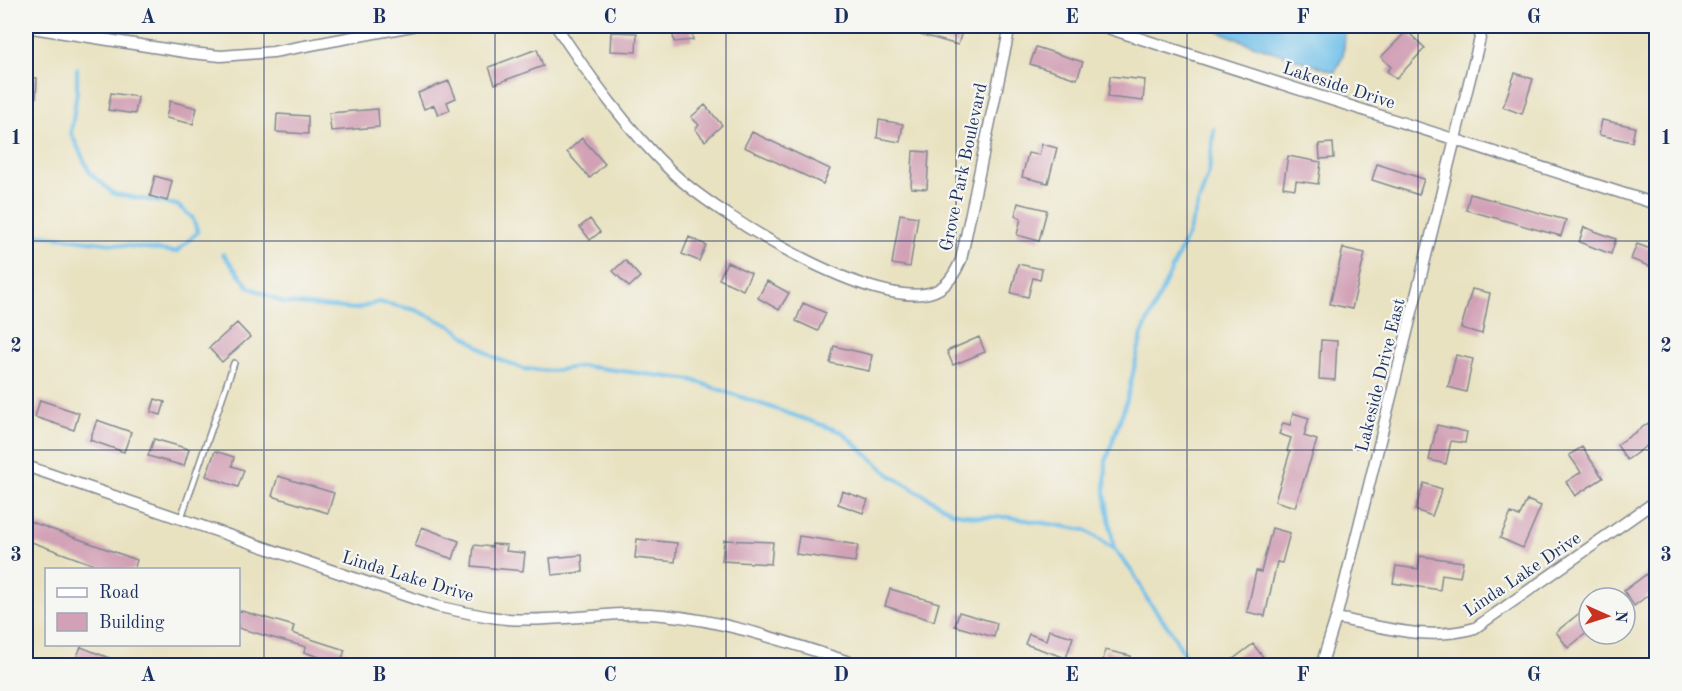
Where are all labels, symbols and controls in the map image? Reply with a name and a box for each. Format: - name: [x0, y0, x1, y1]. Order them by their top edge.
- text: A: [140, 8, 156, 28]
- text: B: [372, 8, 386, 28]
- text: C: [603, 8, 617, 28]
- text: D: [833, 8, 849, 28]
- text: E: [1065, 8, 1079, 28]
- text: F: [1296, 8, 1310, 28]
- text: G: [1527, 8, 1541, 28]
- street label: Lakeside Drive: [1280, 59, 1397, 113]
- street label: Grove Park Boulevard: [937, 82, 991, 253]
- text: 1: [10, 129, 22, 149]
- text: 1: [1660, 129, 1672, 149]
- street label: Lakeside Drive East: [1353, 297, 1409, 454]
- text: 2: [10, 337, 22, 357]
- text: 2: [1660, 337, 1672, 357]
- street label: Linda Lake Drive: [1461, 529, 1584, 621]
- text: 3: [10, 546, 22, 566]
- text: 3: [1660, 546, 1672, 566]
- street label: Linda Lake Drive: [340, 548, 476, 606]
- legend: [45, 568, 240, 646]
- text: Road: [99, 584, 139, 602]
- north arrow: [1577, 586, 1637, 646]
- text: N: [1612, 610, 1628, 624]
- text: Building: [99, 614, 165, 632]
- text: A: [140, 666, 156, 686]
- text: B: [372, 666, 386, 686]
- text: C: [603, 666, 617, 686]
- text: D: [833, 666, 849, 686]
- text: E: [1065, 666, 1079, 686]
- text: F: [1296, 666, 1310, 686]
- text: G: [1527, 666, 1541, 686]

